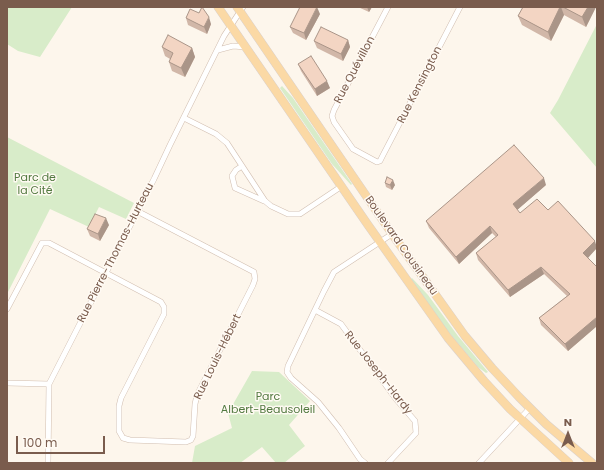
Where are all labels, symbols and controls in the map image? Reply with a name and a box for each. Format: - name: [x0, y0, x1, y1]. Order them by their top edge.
- street label: Rue Quévillon: [332, 34, 378, 106]
- street label: Rue Kensington: [395, 44, 445, 126]
- park label: Parc de la Cité: [14, 171, 56, 197]
- street label: Rue Pierre-Thomas-Hurteau: [75, 181, 157, 325]
- street label: Boulevard Cousineau: [362, 194, 440, 298]
- street label: Rue Louis-Hébert: [192, 312, 244, 402]
- street label: Rue Joseph-Hardy: [341, 329, 415, 417]
- park label: Parc Albert-Beausoleil: [221, 390, 315, 416]
- north arrow: [548, 414, 588, 454]
- text: N: [564, 414, 572, 430]
- scale bar: [18, 428, 107, 454]
- text: 100 m: [23, 434, 57, 451]

